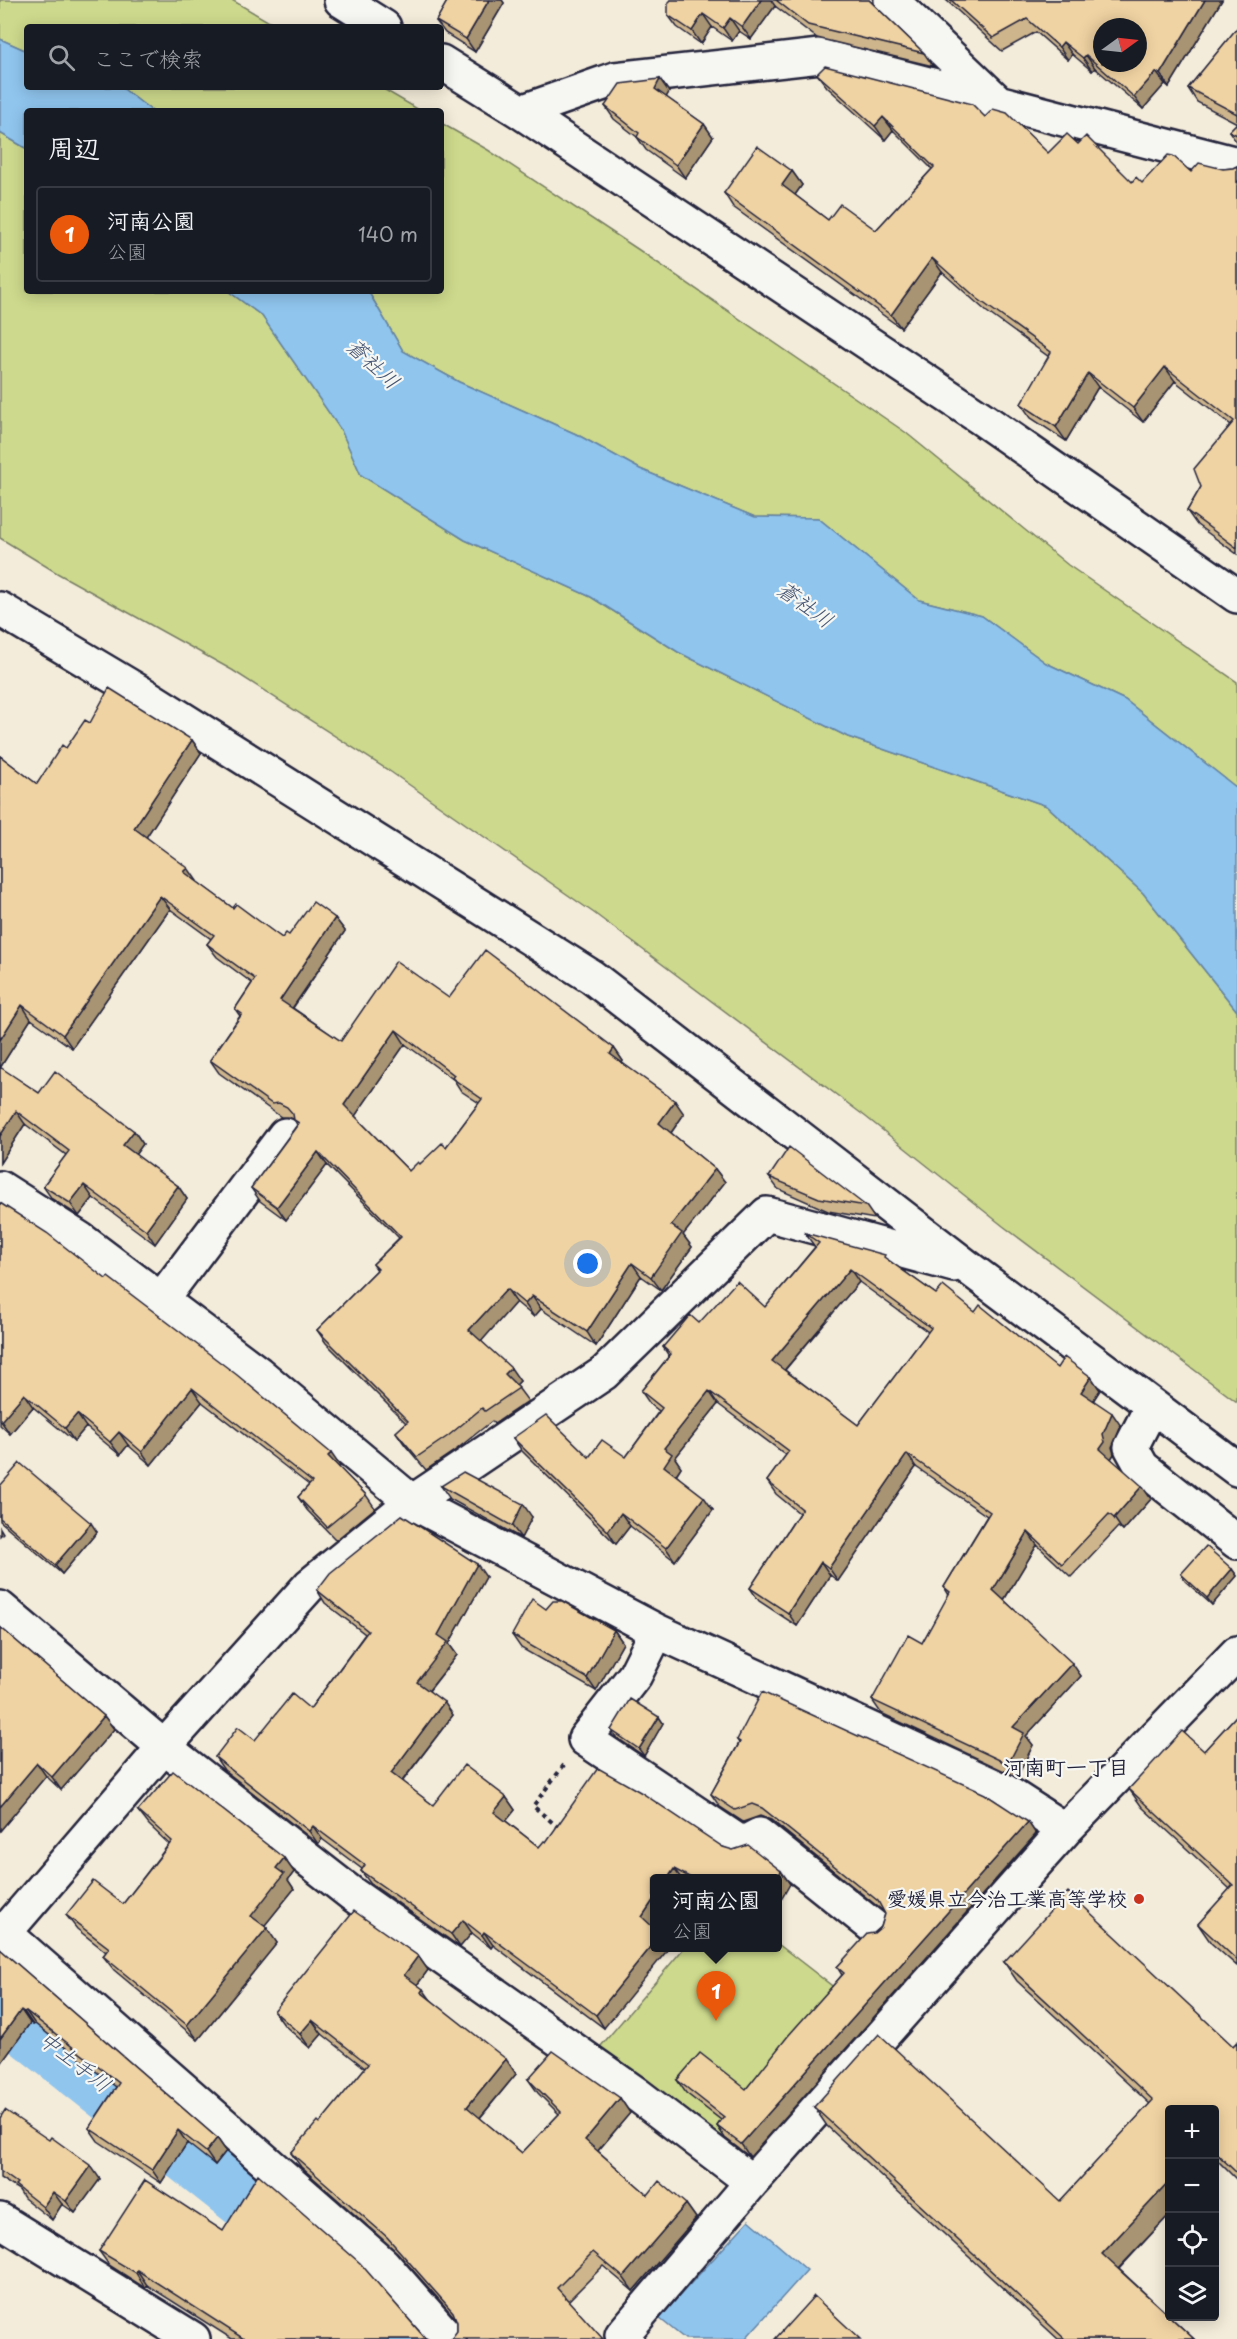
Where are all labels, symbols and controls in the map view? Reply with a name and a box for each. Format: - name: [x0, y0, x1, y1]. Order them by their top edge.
- north arrow: [1093, 18, 1147, 72]
- search box: [24, 24, 444, 90]
- icon: search: [45, 41, 78, 74]
- text: ここで検索: [93, 41, 203, 74]
- text: 周辺: [48, 128, 100, 167]
- text: 河南公園: [107, 203, 195, 236]
- text: 1: [65, 219, 74, 249]
- text: 140 m: [358, 219, 418, 249]
- text: 公園: [107, 236, 147, 266]
- water label: 蒼社川: [340, 329, 408, 396]
- water label: 蒼社川: [771, 572, 841, 635]
- your location: [573, 1249, 602, 1278]
- district label: 河南町一丁目: [1003, 1750, 1129, 1782]
- popup: [650, 1874, 782, 1952]
- text: 河南公園: [672, 1882, 760, 1915]
- place label: 愛媛県立今治工業高等学校: [887, 1883, 1127, 1913]
- marker: 愛媛県立今治工業高等学校: [1132, 1892, 1146, 1906]
- text: 公園: [672, 1915, 712, 1945]
- pin: 1: [696, 1972, 736, 2021]
- water label: 中土手川: [33, 2022, 119, 2099]
- map controls: [1165, 2105, 1219, 2321]
- button: +: [1165, 2105, 1219, 2159]
- button: −: [1165, 2159, 1219, 2213]
- button: locate: [1165, 2213, 1219, 2267]
- button: layers: [1165, 2267, 1219, 2321]

